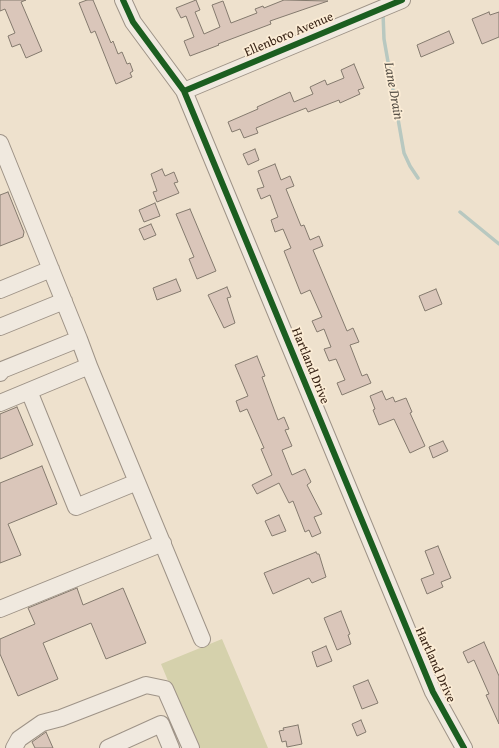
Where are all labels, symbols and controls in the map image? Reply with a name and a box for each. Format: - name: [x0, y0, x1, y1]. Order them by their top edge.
- street label: Ellenboro Avenue: [242, 9, 336, 61]
- water label: Lane Drain: [380, 61, 406, 121]
- street label: Hartland Drive: [288, 326, 332, 406]
- street label: Hartland Drive: [411, 625, 459, 705]

